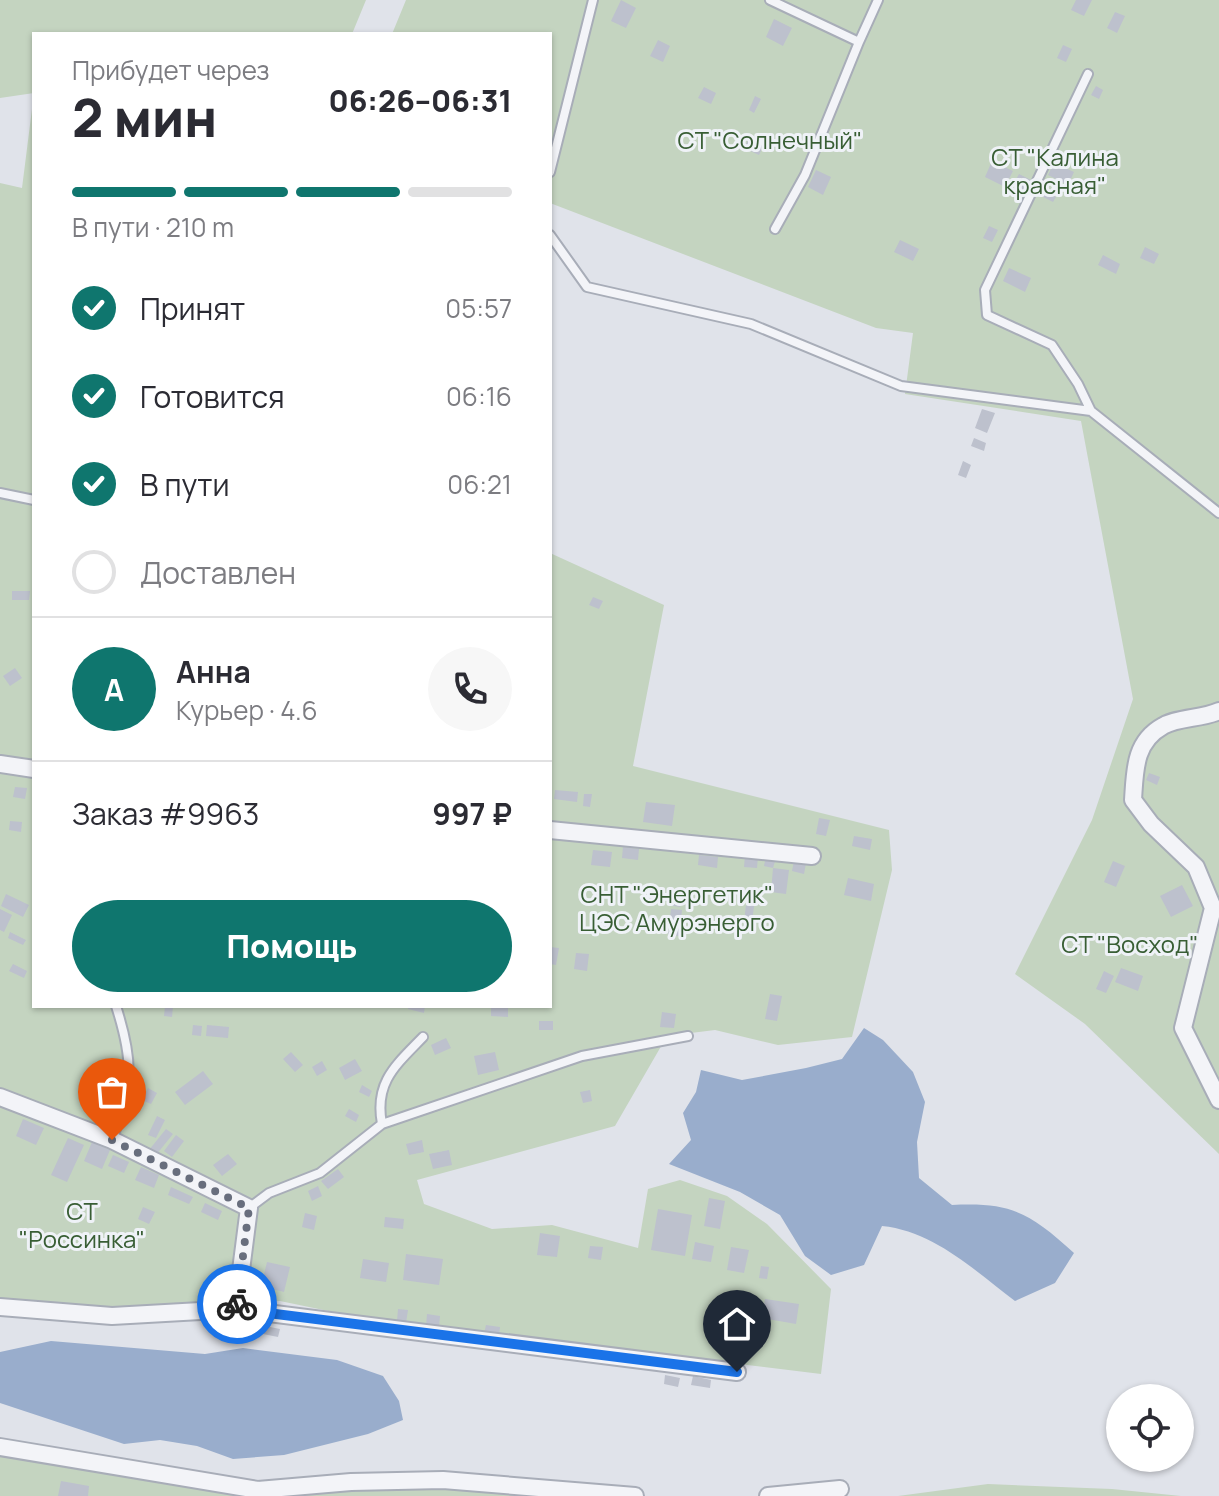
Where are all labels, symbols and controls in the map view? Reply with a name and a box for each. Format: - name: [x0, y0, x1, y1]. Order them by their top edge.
- text: Прибудет через: [72, 52, 270, 88]
- text: 06:26–06:31: [328, 80, 512, 121]
- text: 2 мин: [72, 82, 217, 153]
- park label: СТ "Солнечный": [678, 123, 862, 156]
- park label: СТ "Калина красная": [991, 140, 1119, 201]
- text: В пути · 210 m: [72, 209, 234, 245]
- icon: check: [72, 286, 116, 330]
- text: Принят: [140, 288, 245, 329]
- text: 05:57: [445, 290, 512, 326]
- icon: check: [72, 374, 116, 418]
- text: Готовится: [140, 376, 285, 417]
- text: 06:16: [446, 378, 512, 414]
- icon: check: [72, 462, 116, 506]
- text: В пути: [140, 464, 230, 505]
- text: 06:21: [447, 466, 512, 502]
- text: Доставлен: [140, 552, 296, 593]
- button: phone: [428, 647, 512, 731]
- text: Анна: [176, 651, 251, 692]
- text: А: [104, 669, 124, 710]
- text: Курьер · 4.6: [176, 692, 318, 728]
- text: Заказ #9963: [72, 793, 259, 834]
- text: 997 ₽: [432, 793, 512, 834]
- park label: СНТ "Энергетик" ЦЭС Амурэнерго: [579, 877, 775, 938]
- button: Помощь: [72, 900, 512, 992]
- park label: СТ "Восход": [1061, 927, 1199, 960]
- pin: [78, 1058, 146, 1140]
- icon: bag: [90, 1070, 134, 1114]
- park label: СТ "Россинка": [19, 1194, 145, 1255]
- courier: [197, 1264, 277, 1344]
- icon: bike: [215, 1282, 259, 1326]
- pin: [703, 1290, 771, 1372]
- icon: home: [715, 1302, 759, 1346]
- map controls: [1106, 1384, 1194, 1472]
- button: locate: [1106, 1384, 1194, 1472]

